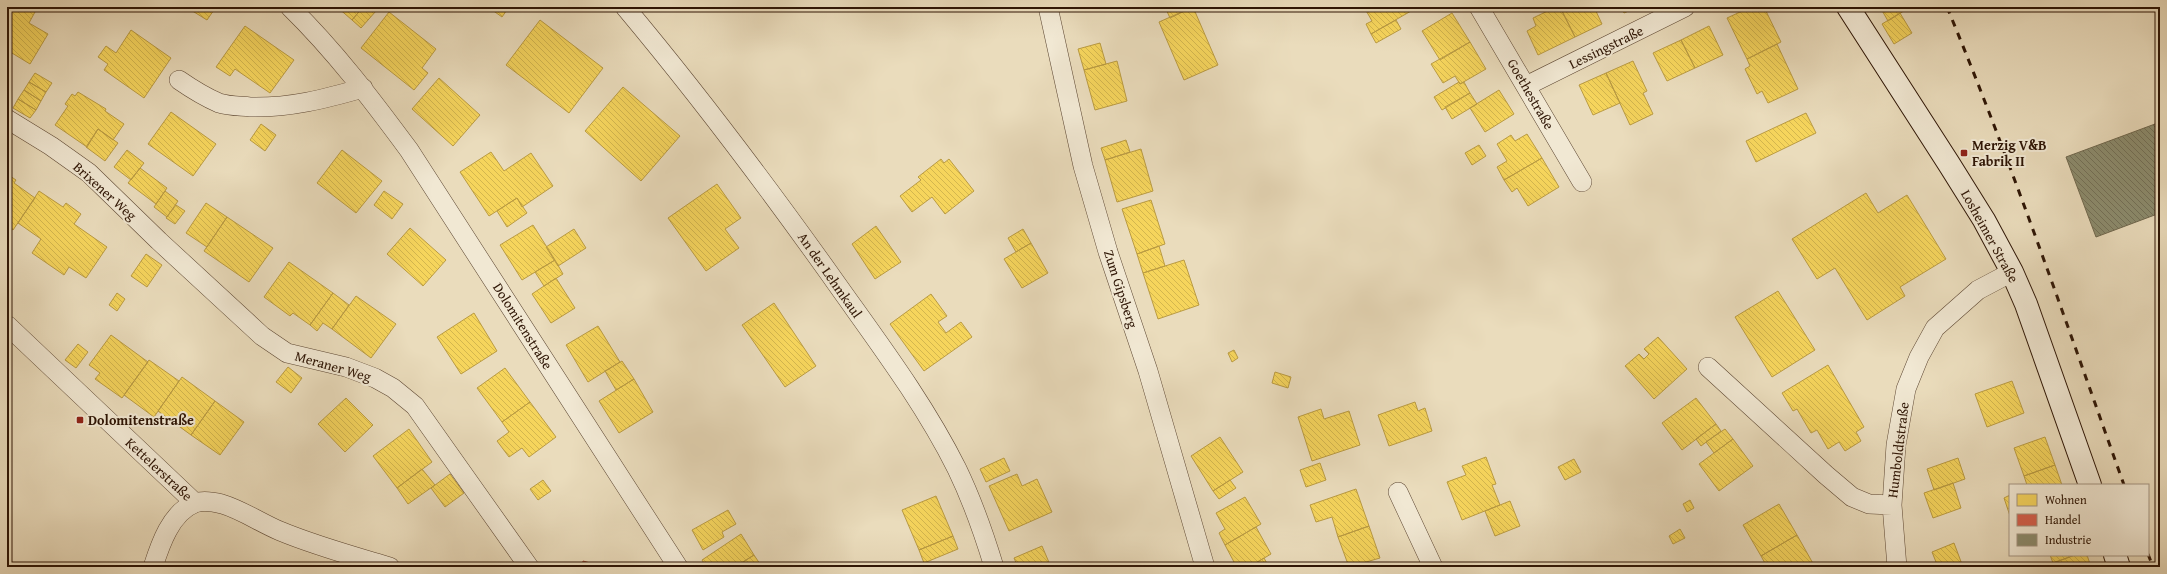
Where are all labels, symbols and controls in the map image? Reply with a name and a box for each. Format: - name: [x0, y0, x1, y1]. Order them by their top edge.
- street label: Lessingstraße: [1565, 20, 1647, 74]
- street label: Goethestraße: [1503, 55, 1560, 134]
- place label: Merzig V&B Fabrik II: [1972, 135, 2047, 171]
- marker: Merzig V&B Fabrik II: [1959, 148, 1969, 158]
- street label: Brixener Weg: [69, 157, 141, 225]
- street label: Losheimer Straße: [1956, 186, 2024, 287]
- street label: An der Lehmkaul: [793, 228, 867, 322]
- street label: Zum Gipsberg: [1099, 247, 1143, 331]
- street label: Dolomitenstraße: [488, 279, 558, 374]
- street label: Meraner Weg: [293, 346, 373, 386]
- street label: Humboldtstraße: [1882, 400, 1914, 499]
- place label: Dolomitenstraße: [88, 410, 194, 430]
- marker: Dolomitenstraße: [75, 415, 85, 425]
- street label: Kettelerstraße: [121, 433, 197, 506]
- legend: [2009, 484, 2149, 556]
- text: Wohnen: [2045, 491, 2087, 508]
- text: Handel: [2045, 511, 2081, 528]
- text: Industrie: [2045, 531, 2092, 548]

